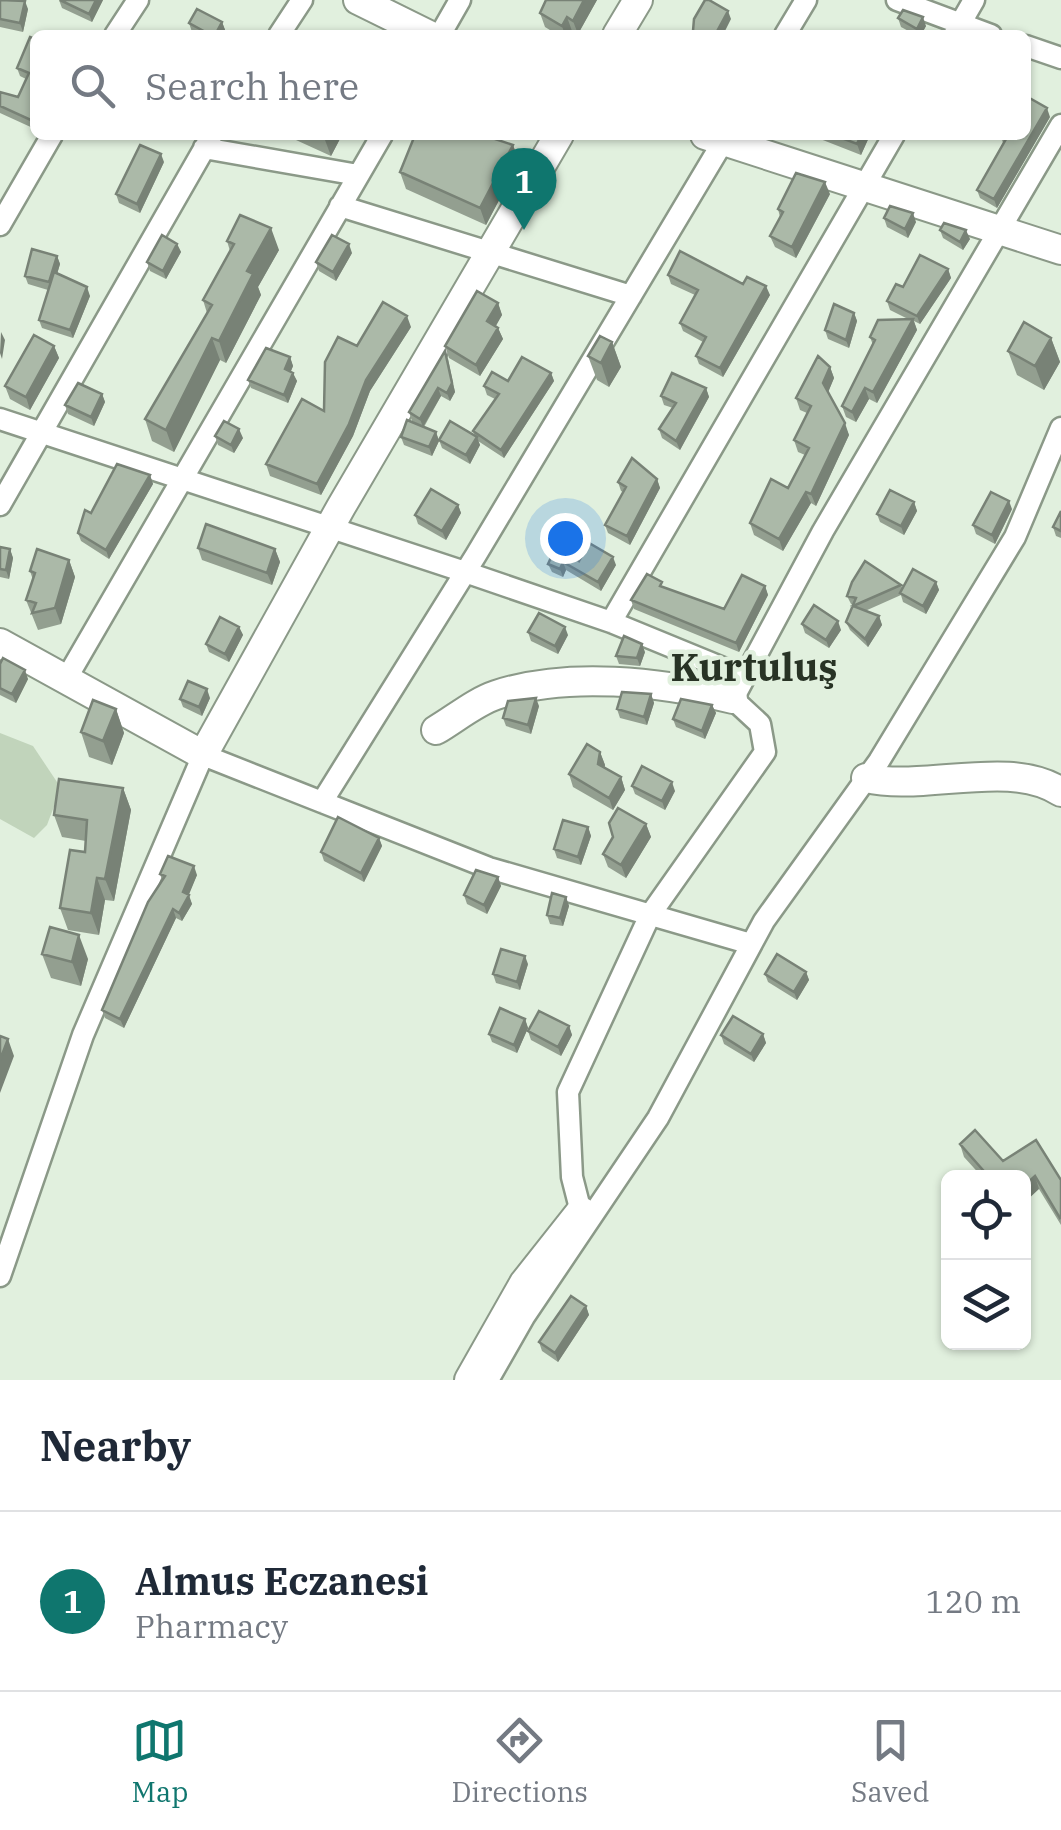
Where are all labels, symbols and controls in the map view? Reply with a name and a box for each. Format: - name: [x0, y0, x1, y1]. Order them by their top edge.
- search box: [30, 30, 1031, 140]
- icon: search: [65, 58, 120, 113]
- text: Search here: [145, 61, 359, 110]
- pin: 1: [492, 148, 556, 230]
- your location: [540, 513, 591, 564]
- district label: Kurtuluş: [670, 642, 838, 691]
- map controls: [941, 1170, 1031, 1350]
- button: locate: [941, 1170, 1031, 1260]
- button: layers: [941, 1260, 1031, 1350]
- text: Nearby: [40, 1418, 191, 1473]
- text: Almus Eczanesi: [135, 1556, 428, 1605]
- text: 1: [63, 1580, 82, 1622]
- text: 120 m: [925, 1580, 1021, 1622]
- text: Pharmacy: [135, 1605, 288, 1647]
- tab: Map: [132, 1713, 188, 1810]
- tab: Directions: [451, 1713, 588, 1810]
- tab: Saved: [851, 1713, 929, 1810]

